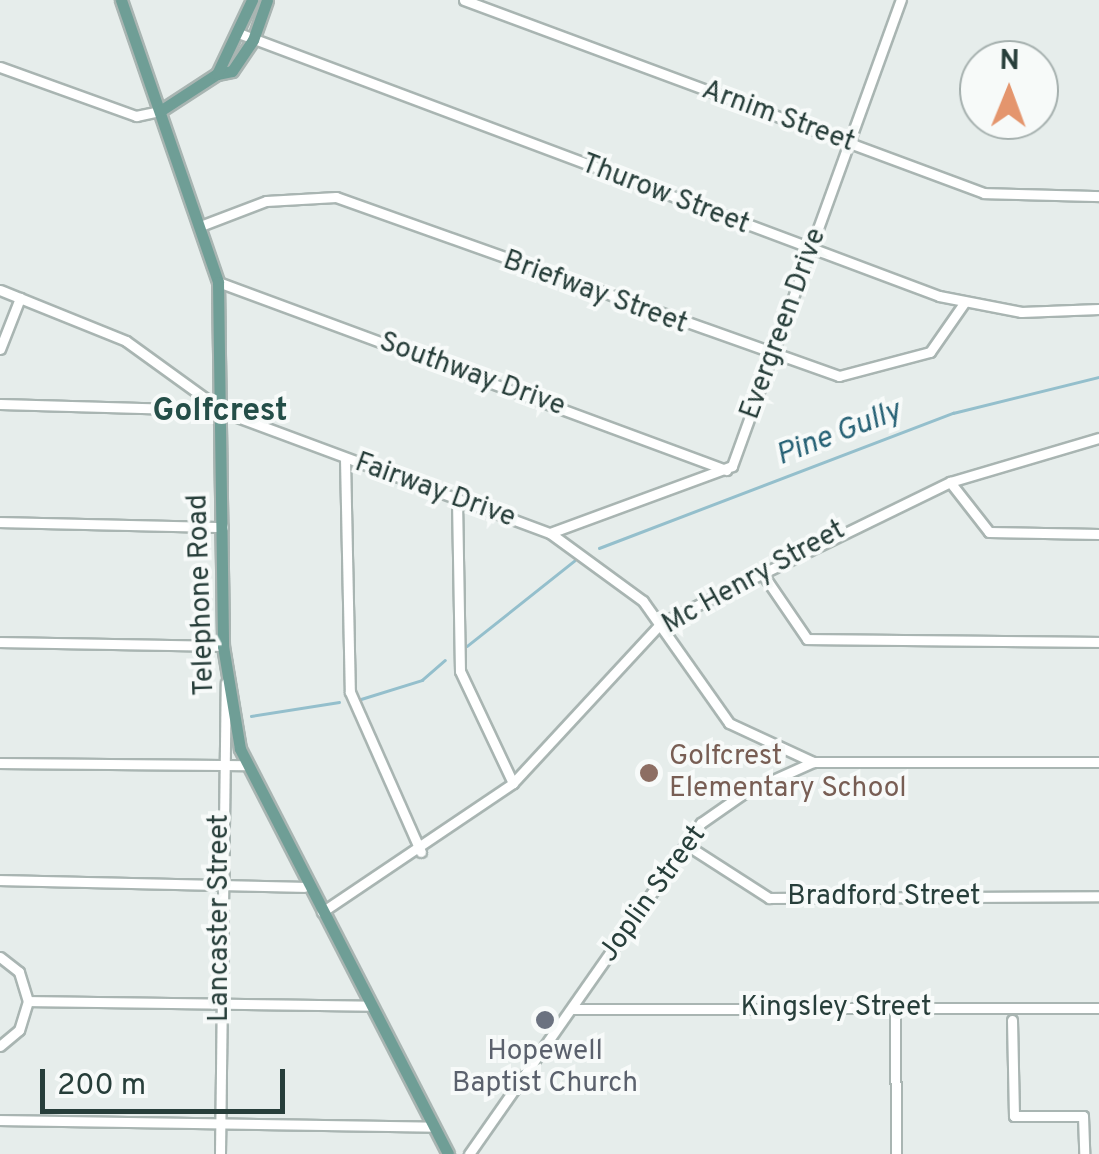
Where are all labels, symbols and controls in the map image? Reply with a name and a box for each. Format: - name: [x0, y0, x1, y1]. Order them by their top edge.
- north arrow: [959, 40, 1059, 140]
- text: N: [999, 44, 1020, 80]
- street label: Arnim Street: [697, 74, 859, 160]
- street label: Thurow Street: [576, 148, 754, 242]
- street label: Evergreen Drive: [734, 224, 834, 424]
- street label: Briefway Street: [498, 244, 692, 342]
- street label: Southway Drive: [374, 326, 570, 424]
- district label: Golfcrest: [152, 393, 288, 431]
- water label: Pine Gully: [771, 395, 907, 475]
- street label: Fairway Drive: [350, 446, 520, 536]
- street label: Telephone Road: [182, 494, 222, 696]
- street label: Mc Henry Street: [657, 514, 851, 642]
- place label: Golfcrest Elementary School: [669, 740, 907, 806]
- marker: Golfcrest Elementary School: [638, 762, 660, 784]
- street label: Lancaster Street: [203, 814, 237, 1022]
- street label: Joplin Street: [592, 819, 714, 969]
- street label: Bradford Street: [787, 880, 981, 914]
- street label: Kingsley Street: [741, 991, 931, 1025]
- marker: Hopewell Baptist Church: [534, 1009, 556, 1031]
- place label: Hopewell Baptist Church: [452, 1035, 638, 1101]
- scale bar: [45, 1049, 290, 1111]
- text: 200 m: [57, 1068, 146, 1105]

